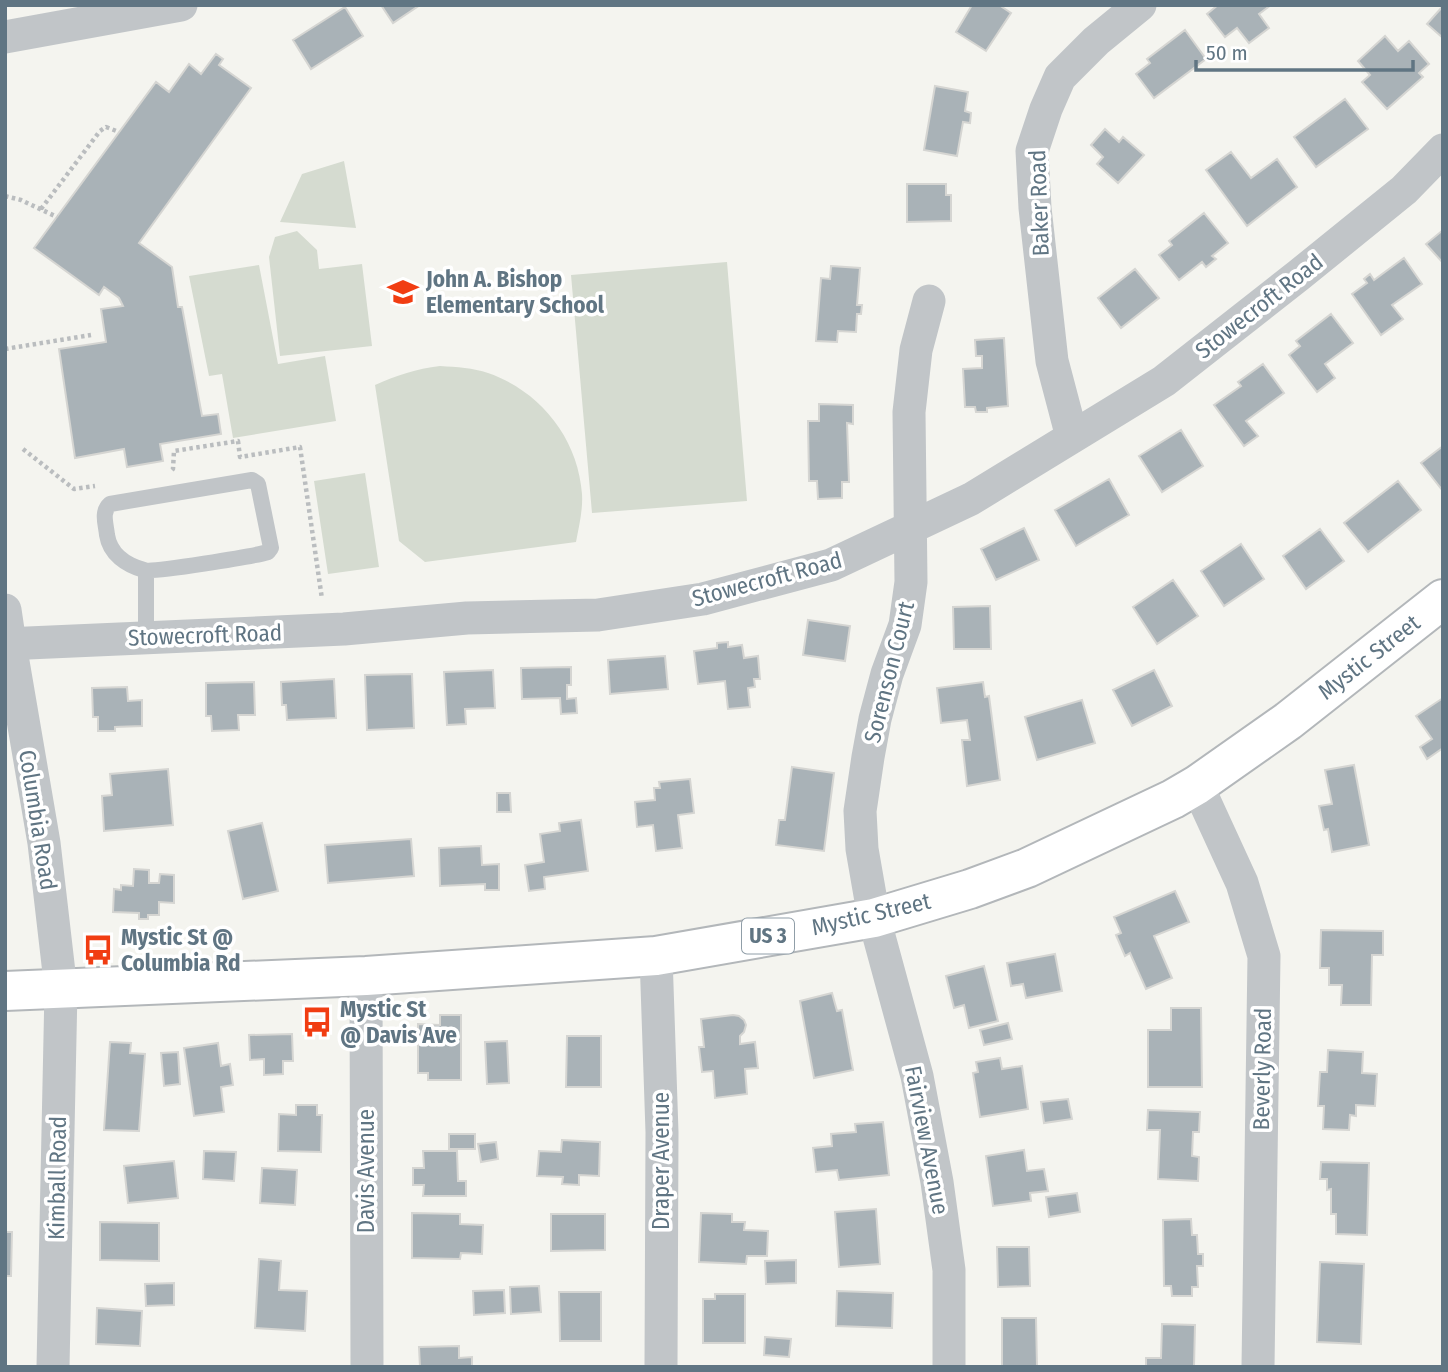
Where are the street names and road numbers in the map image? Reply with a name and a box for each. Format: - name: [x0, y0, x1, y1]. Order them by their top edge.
- street label: Baker Road: [1023, 149, 1055, 257]
- street label: Stowecroft Road: [1190, 248, 1328, 364]
- street label: Stowecroft Road: [689, 546, 845, 612]
- street label: Sorenson Court: [858, 598, 920, 746]
- street label: Mystic Street: [1313, 608, 1426, 705]
- street label: Stowecroft Road: [128, 618, 282, 652]
- street label: Columbia Road: [13, 748, 63, 892]
- street label: Mystic Street: [809, 887, 934, 941]
- road number: US 3: [742, 918, 794, 954]
- street label: Beverly Road: [1247, 1007, 1277, 1131]
- street label: Fairview Avenue: [899, 1063, 955, 1217]
- street label: Draper Avenue: [647, 1092, 675, 1230]
- street label: Davis Avenue: [352, 1109, 380, 1233]
- street label: Kimball Road: [42, 1116, 72, 1240]

